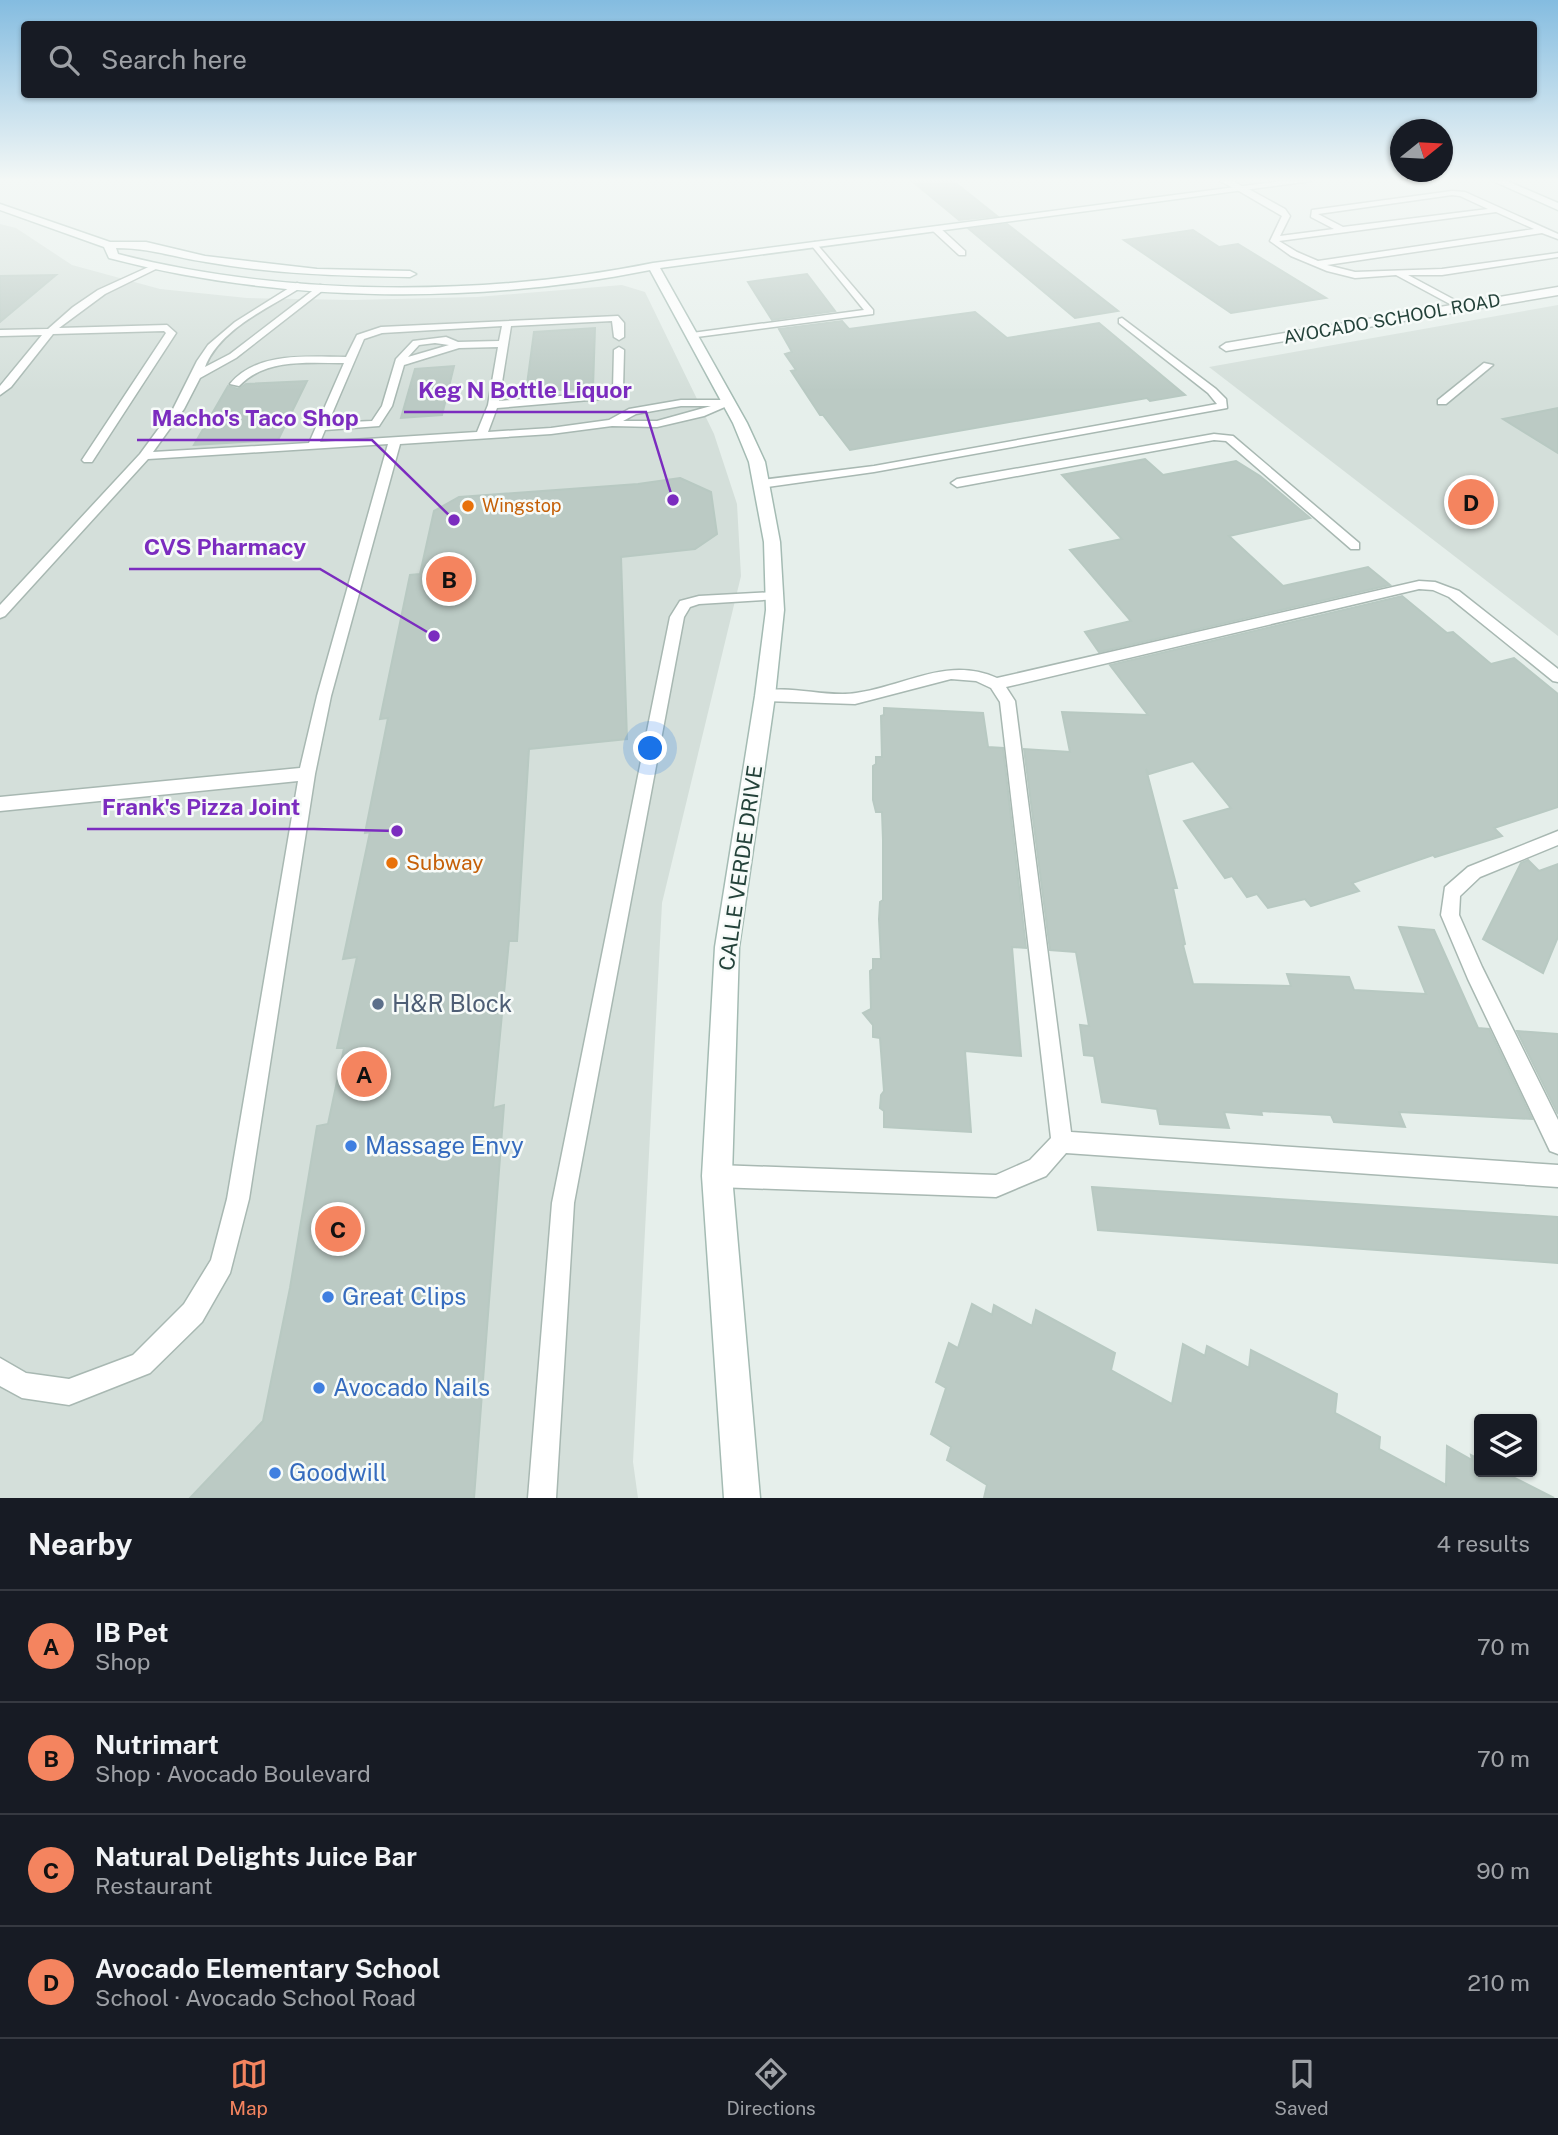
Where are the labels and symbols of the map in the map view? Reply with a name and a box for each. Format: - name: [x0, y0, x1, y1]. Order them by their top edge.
- north arrow: [1390, 119, 1453, 182]
- street label: AVOCADO SCHOOL ROAD: [1282, 289, 1502, 348]
- callout: Keg N Bottle Liquor: [404, 368, 646, 412]
- text: Keg N Bottle Liquor: [418, 376, 632, 403]
- callout: Macho's Taco Shop: [137, 396, 372, 440]
- text: Macho's Taco Shop: [151, 404, 359, 431]
- pin: D: [1448, 476, 1494, 528]
- place label: Wingstop: [482, 495, 562, 516]
- marker: Wingstop: [460, 498, 476, 514]
- callout: CVS Pharmacy: [129, 525, 320, 569]
- text: CVS Pharmacy: [144, 533, 306, 560]
- pin: B: [426, 553, 472, 605]
- your location: [633, 731, 667, 765]
- street label: CALLE VERDE DRIVE: [714, 764, 767, 972]
- callout: Frank's Pizza Joint: [87, 785, 314, 829]
- text: Frank's Pizza Joint: [102, 793, 300, 820]
- place label: Subway: [406, 850, 483, 875]
- marker: Subway: [384, 855, 400, 871]
- place label: H&R Block: [392, 989, 512, 1017]
- marker: H&R Block: [370, 996, 386, 1012]
- pin: A: [341, 1048, 387, 1100]
- place label: Massage Envy: [365, 1131, 524, 1159]
- marker: Massage Envy: [343, 1138, 359, 1154]
- pin: C: [315, 1203, 361, 1255]
- place label: Great Clips: [342, 1282, 466, 1310]
- marker: Great Clips: [320, 1289, 336, 1305]
- place label: Avocado Nails: [333, 1373, 490, 1401]
- marker: Avocado Nails: [311, 1380, 327, 1396]
- place label: Goodwill: [289, 1458, 387, 1486]
- marker: Goodwill: [267, 1465, 283, 1481]

